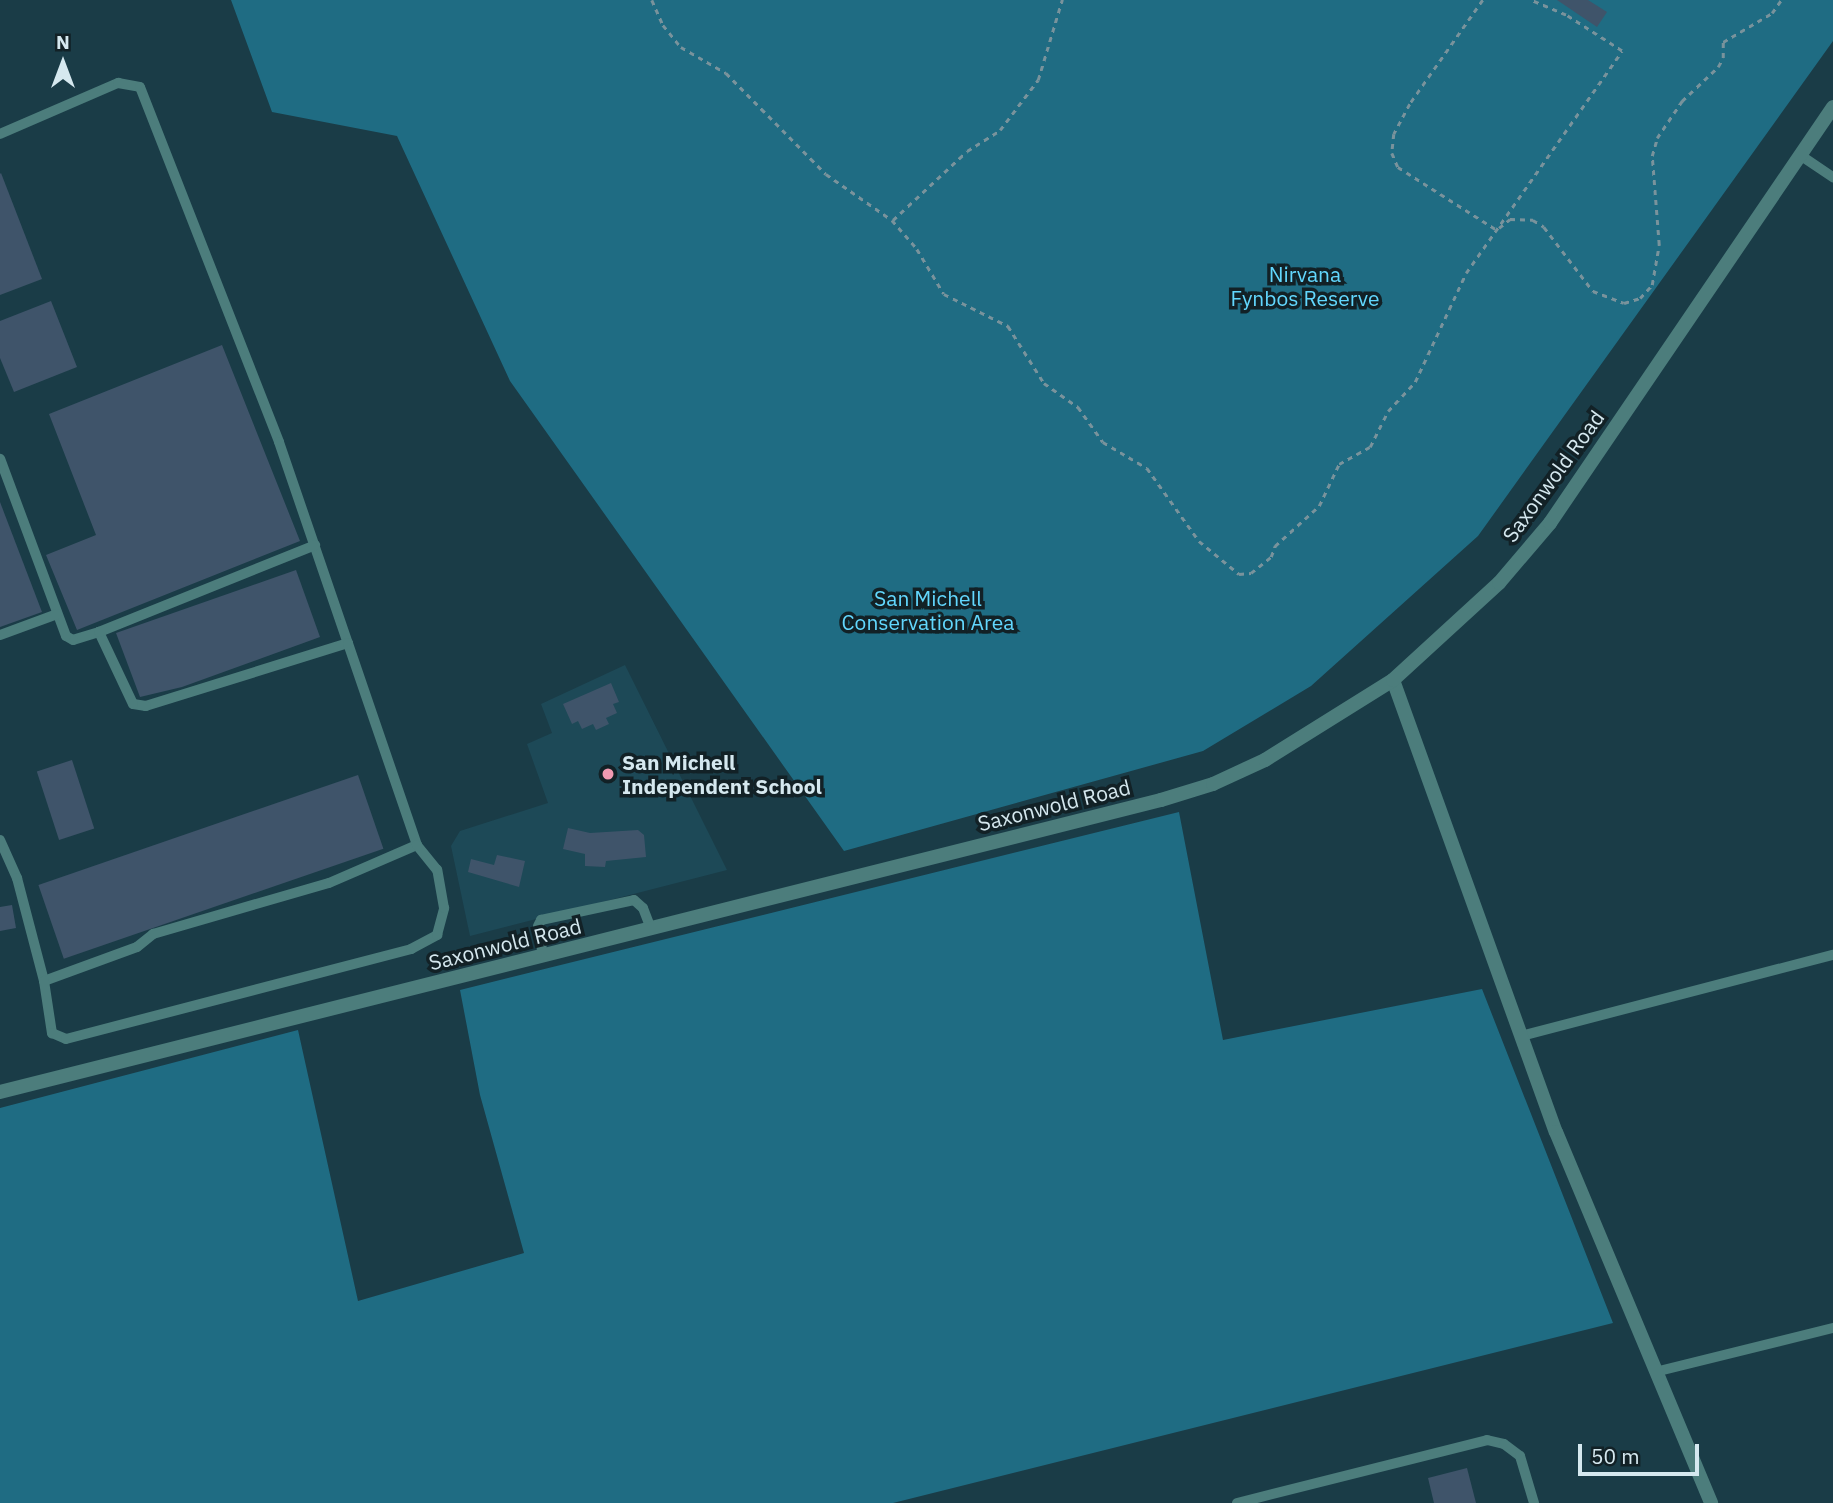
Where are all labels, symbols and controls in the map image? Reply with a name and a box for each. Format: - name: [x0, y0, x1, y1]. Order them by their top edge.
- north arrow: [28, 28, 98, 98]
- text: N: [56, 30, 70, 54]
- park label: Nirvana Fynbos Reserve: [1231, 261, 1379, 311]
- street label: Saxonwold Road: [1497, 405, 1609, 547]
- park label: San Michell Conservation Area: [842, 585, 1014, 635]
- place label: San Michell Independent School: [622, 749, 822, 799]
- marker: San Michell Independent School: [600, 766, 616, 782]
- street label: Saxonwold Road: [975, 774, 1133, 836]
- street label: Saxonwold Road: [426, 913, 584, 975]
- scale bar: [1581, 1430, 1702, 1474]
- text: 50 m: [1591, 1442, 1640, 1470]

